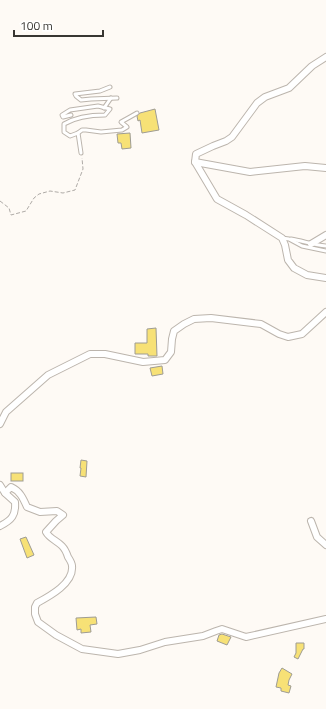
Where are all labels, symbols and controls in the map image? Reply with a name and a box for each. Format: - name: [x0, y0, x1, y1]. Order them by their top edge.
- scale bar: [14, 12, 103, 38]
- text: 100 m: [20, 16, 53, 35]

